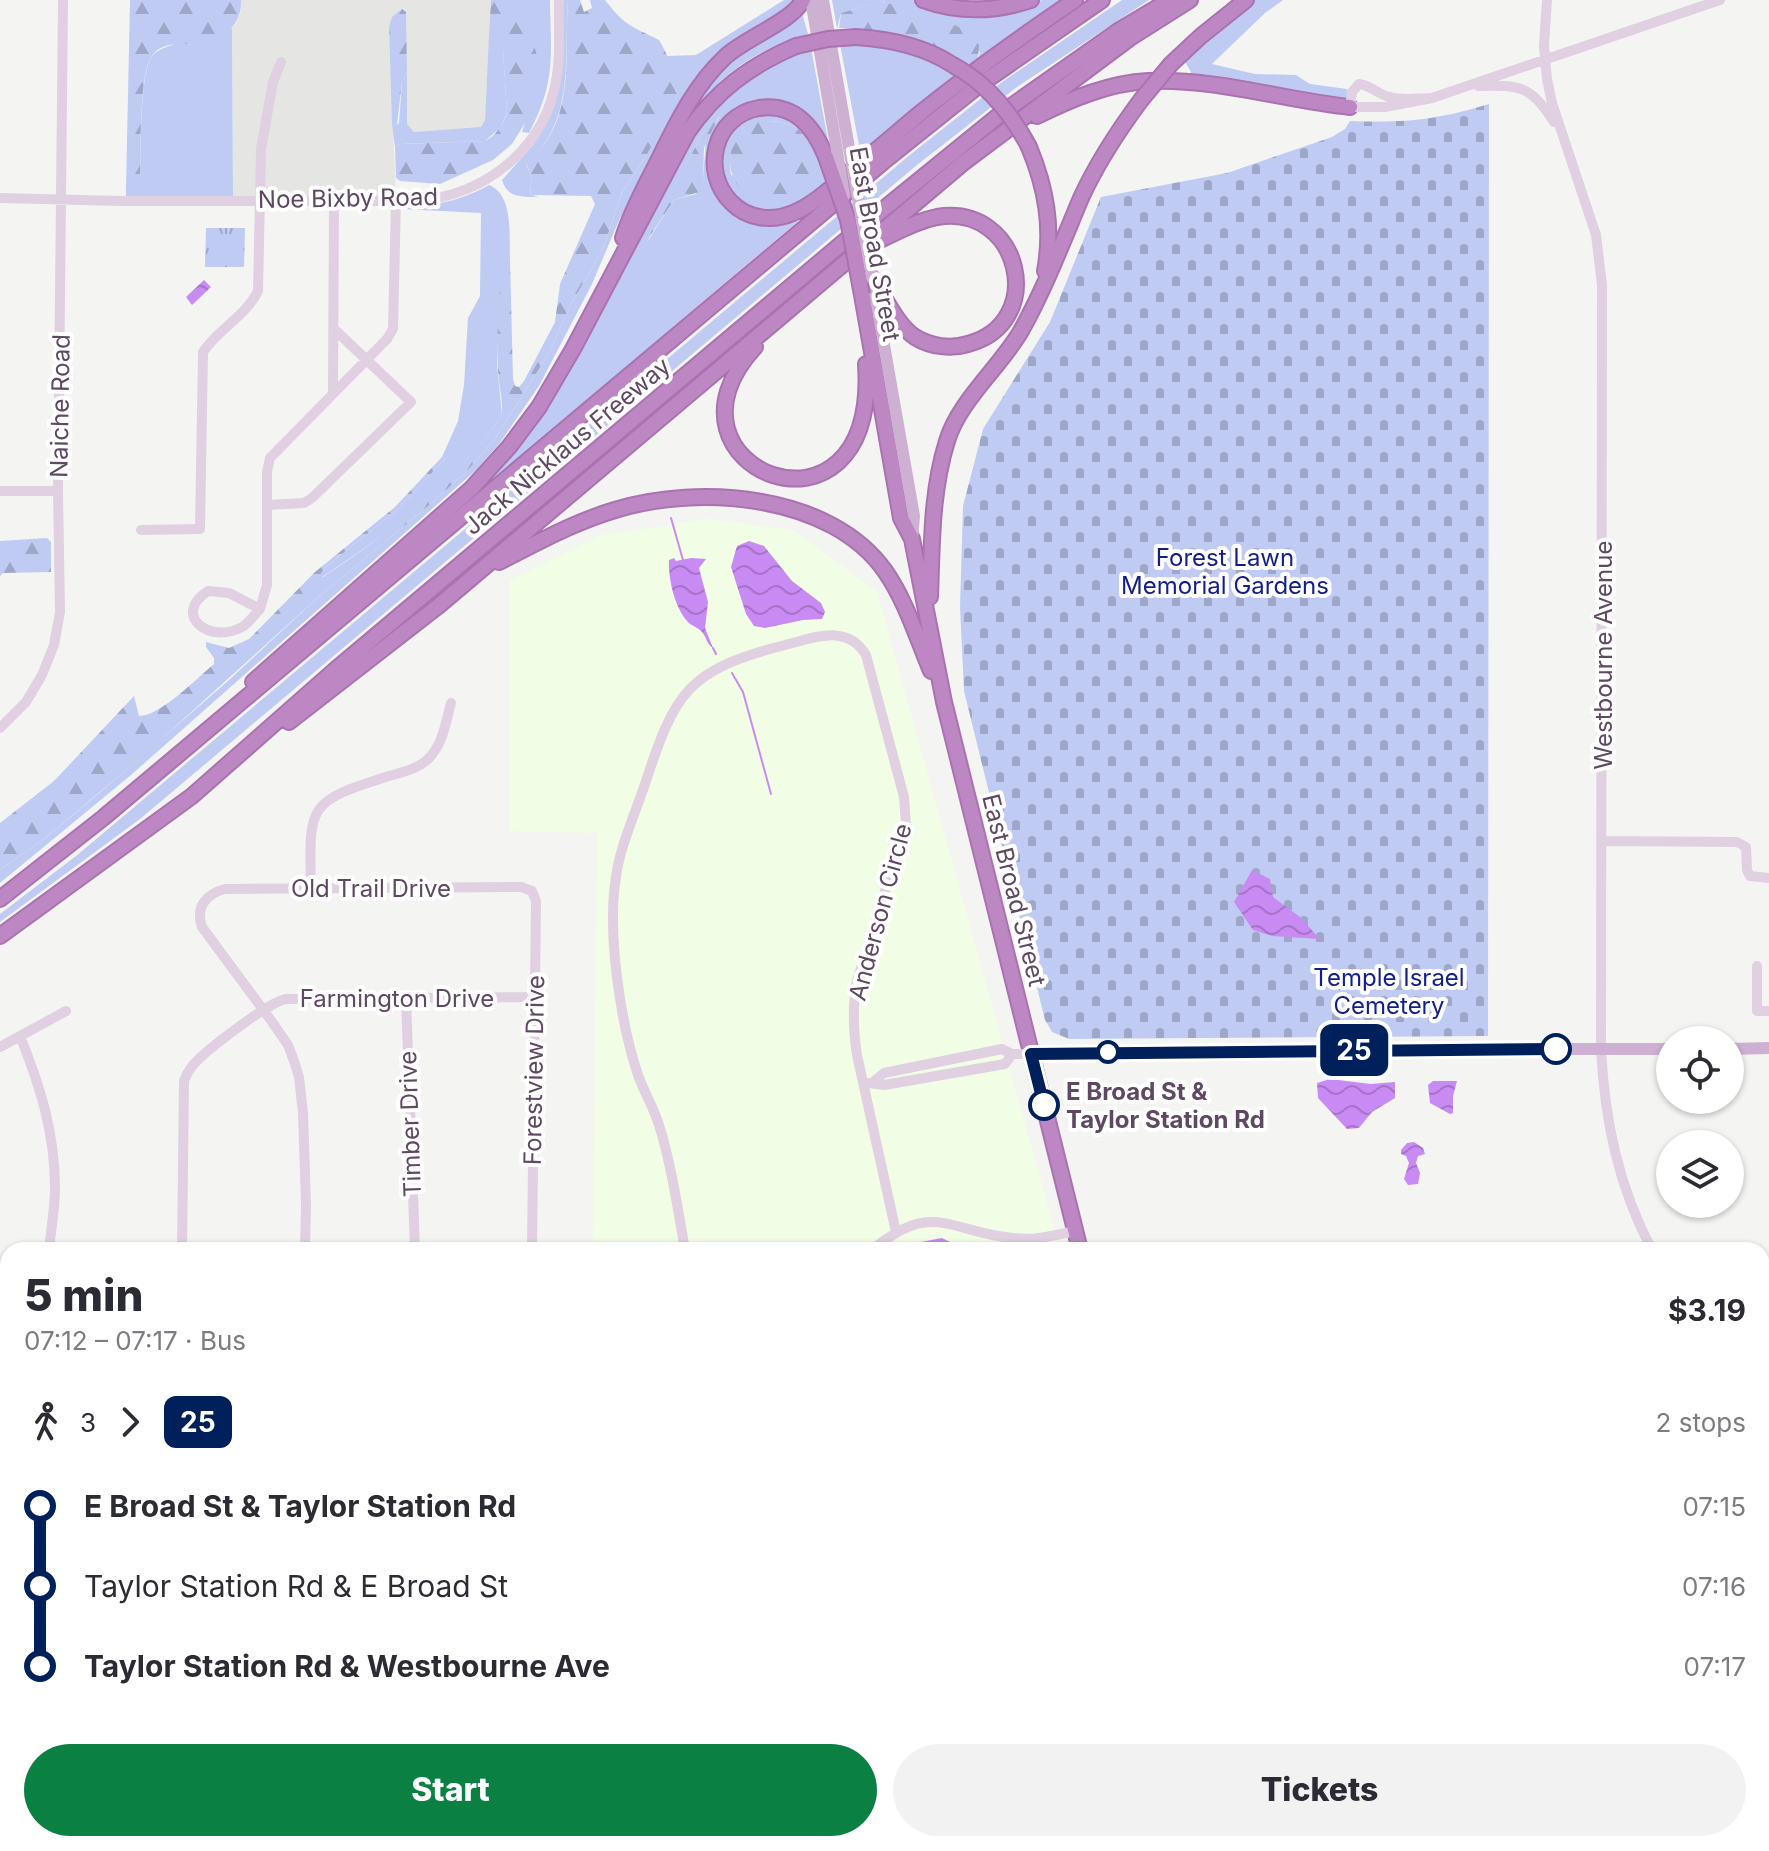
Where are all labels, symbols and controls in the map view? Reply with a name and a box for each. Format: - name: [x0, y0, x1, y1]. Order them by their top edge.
- street label: East Broad Street: [844, 145, 906, 344]
- street label: Noe Bixby Road: [258, 182, 438, 214]
- street label: Naiche Road: [44, 334, 76, 478]
- street label: Jack Nicklaus Freeway: [458, 351, 676, 541]
- street label: Westbourne Avenue: [1589, 541, 1618, 769]
- park label: Forest Lawn Memorial Gardens: [1121, 543, 1329, 600]
- street label: East Broad Street: [976, 791, 1052, 989]
- street label: Anderson Circle: [842, 820, 918, 1004]
- street label: Old Trail Drive: [291, 874, 451, 903]
- park label: Temple Israel Cemetery: [1313, 963, 1465, 1020]
- street label: Forestview Drive: [518, 975, 550, 1165]
- street label: Farmington Drive: [300, 984, 494, 1013]
- line badge: 25: [1318, 1024, 1390, 1076]
- map controls: [1656, 1026, 1744, 1218]
- button: locate: [1656, 1026, 1744, 1114]
- text: 25: [1336, 1033, 1372, 1067]
- unlabelled marker: [1541, 1034, 1571, 1064]
- unlabelled marker: [1097, 1041, 1119, 1063]
- street label: Timber Drive: [393, 1050, 427, 1198]
- place label: E Broad St & Taylor Station Rd: [1066, 1077, 1265, 1134]
- marker: E Broad St & Taylor Station Rd: [1029, 1090, 1059, 1120]
- button: layers: [1656, 1130, 1744, 1218]
- text: 5 min: [24, 1268, 144, 1322]
- text: $3.19: [1668, 1292, 1746, 1328]
- text: 07:12 – 07:17 · Bus: [24, 1325, 246, 1356]
- icon: walk: [24, 1400, 68, 1444]
- icon: forward: [108, 1400, 152, 1444]
- text: 25: [180, 1405, 216, 1439]
- text: 3: [80, 1407, 96, 1438]
- text: 2 stops: [1656, 1407, 1746, 1438]
- text: E Broad St & Taylor Station Rd: [84, 1488, 516, 1524]
- text: 07:15: [1682, 1491, 1746, 1522]
- text: Taylor Station Rd & E Broad St: [84, 1568, 508, 1604]
- text: 07:16: [1682, 1571, 1746, 1602]
- text: Taylor Station Rd & Westbourne Ave: [84, 1648, 610, 1684]
- text: 07:17: [1683, 1651, 1746, 1682]
- button: Start: [24, 1744, 877, 1836]
- button: Tickets: [893, 1744, 1746, 1836]

